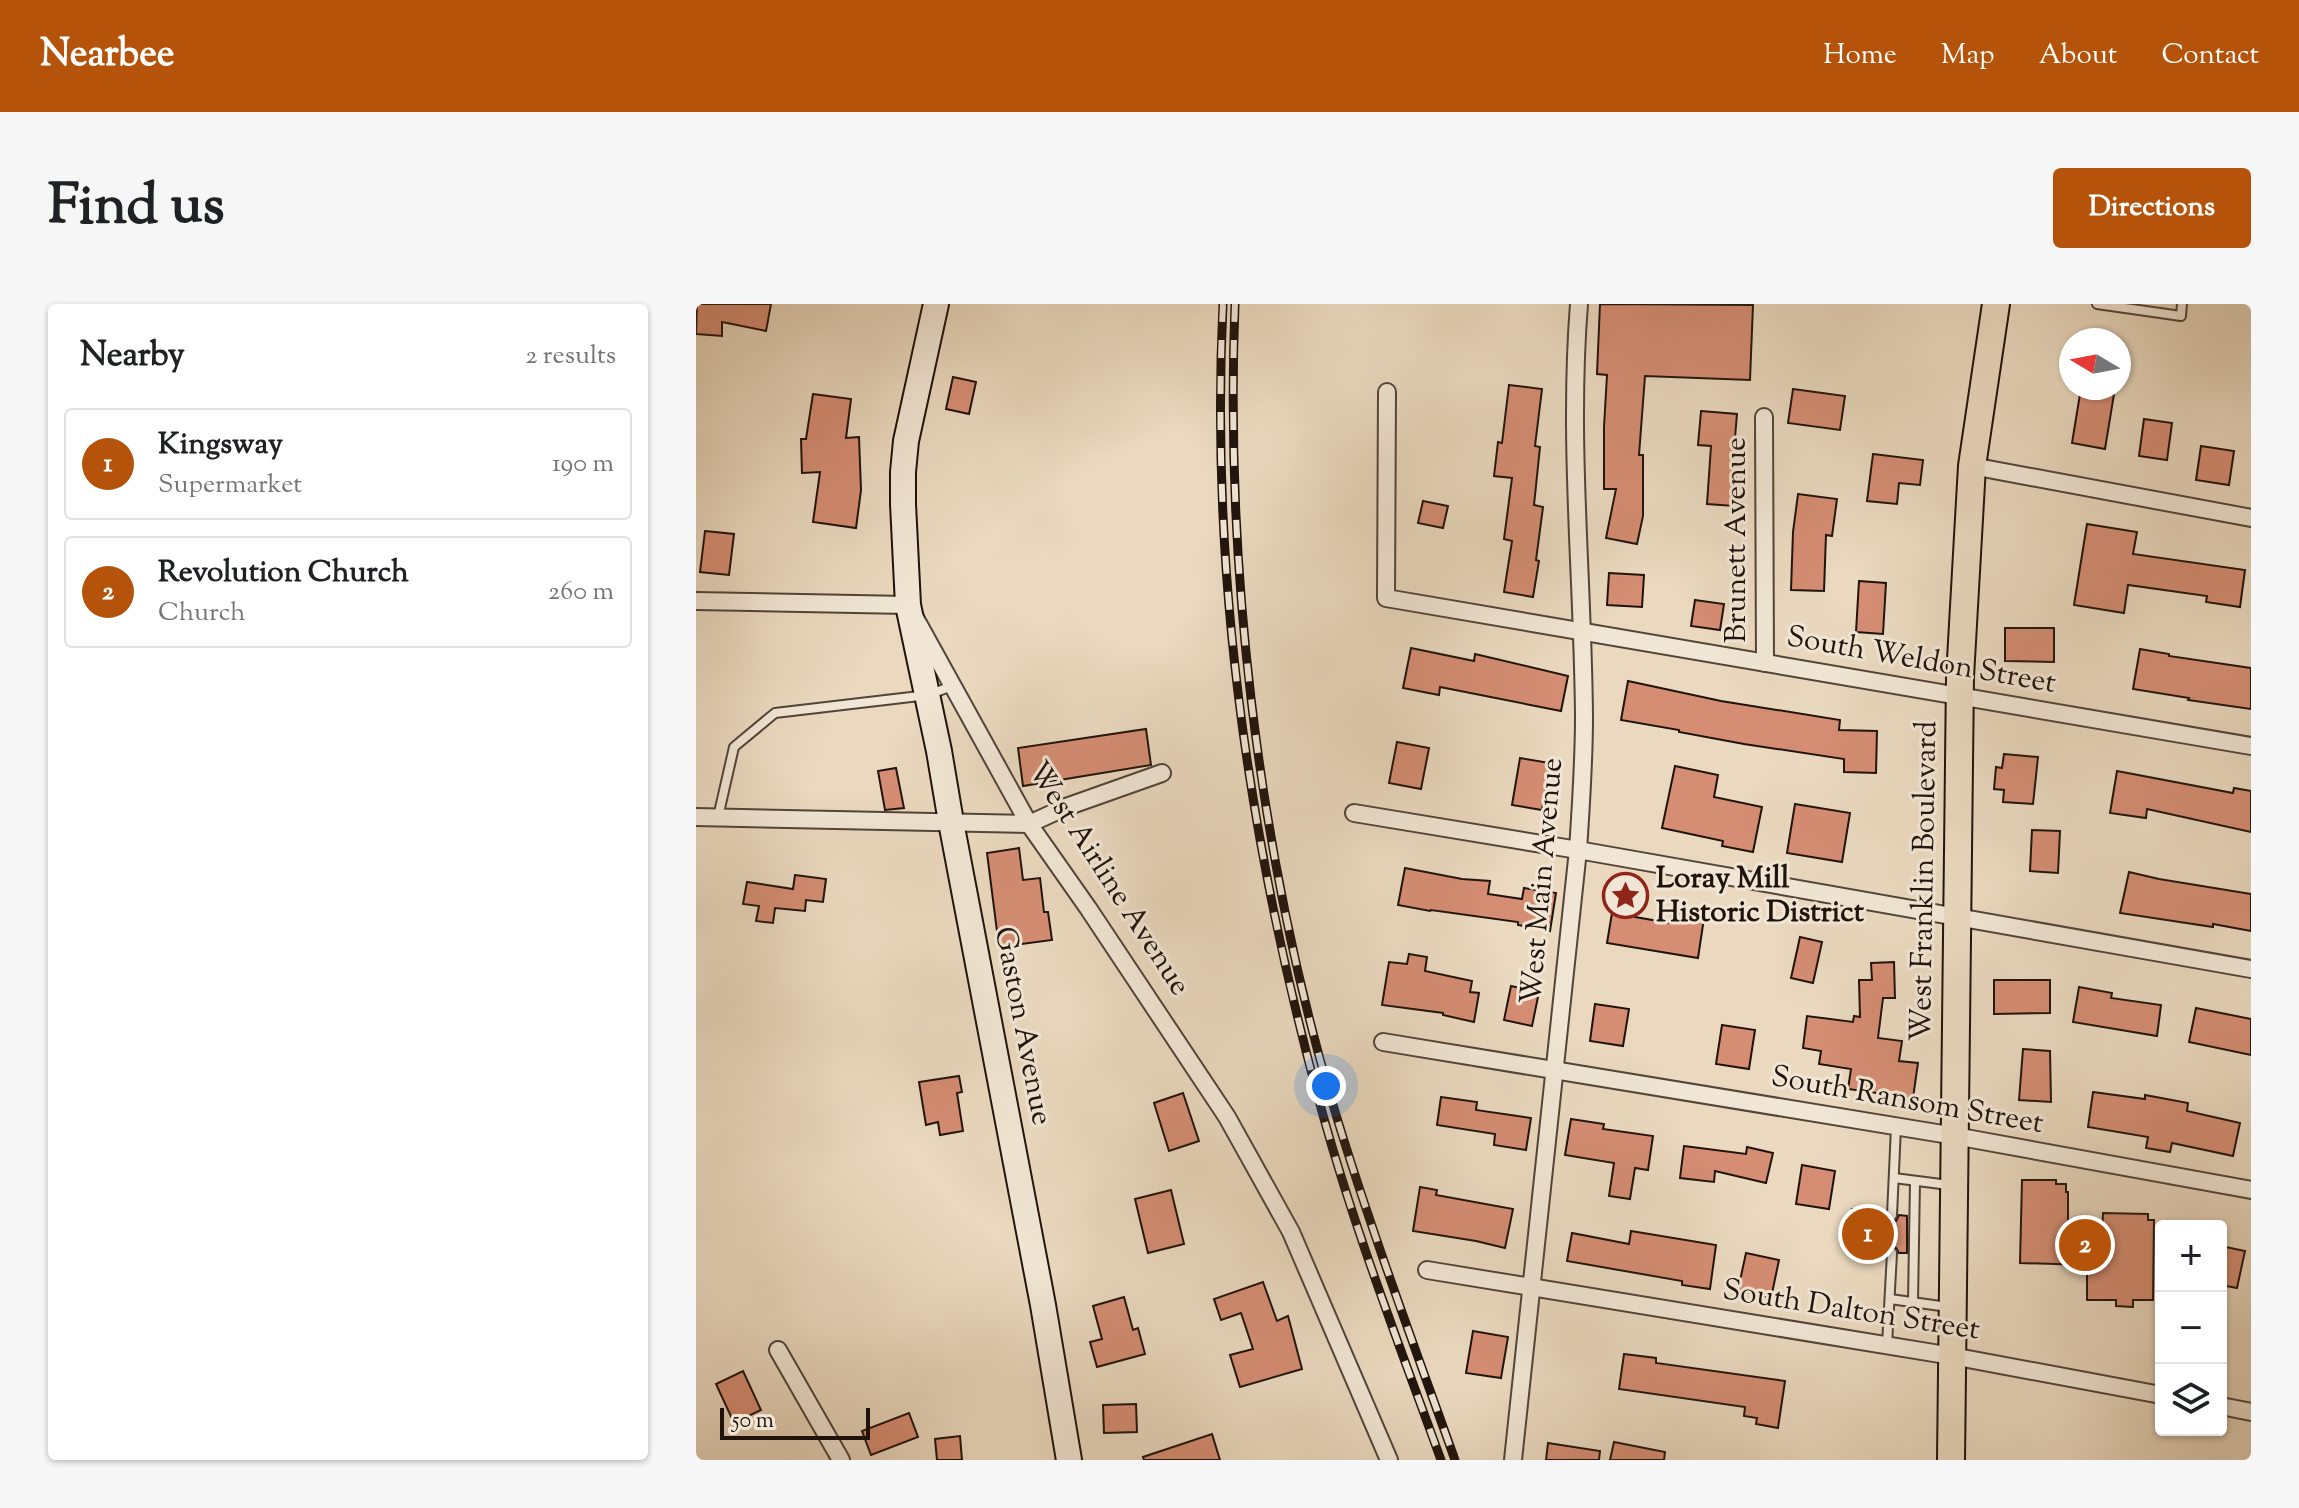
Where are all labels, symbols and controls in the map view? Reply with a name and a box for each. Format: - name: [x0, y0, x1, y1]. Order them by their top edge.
- text: Nearbee: [40, 29, 175, 83]
- text: Home: [1823, 36, 1897, 76]
- text: Map: [1941, 36, 1995, 76]
- text: About: [2039, 36, 2117, 76]
- text: Contact: [2161, 36, 2259, 76]
- text: Find us: [48, 168, 224, 249]
- button: Directions: [2053, 168, 2251, 248]
- north arrow: [2059, 328, 2131, 400]
- text: Nearby: [80, 332, 185, 381]
- text: 2 results: [525, 338, 616, 375]
- text: Kingsway: [158, 424, 283, 467]
- street label: Brunett Avenue: [1716, 437, 1759, 643]
- text: 1: [104, 446, 112, 483]
- text: 190 m: [552, 446, 614, 483]
- text: Supermarket: [158, 467, 302, 504]
- text: Revolution Church: [158, 552, 409, 595]
- text: 2: [102, 574, 114, 611]
- text: 260 m: [548, 574, 614, 611]
- text: Church: [158, 595, 246, 632]
- street label: South Weldon Street: [1783, 616, 2059, 706]
- street label: West Franklin Boulevard: [1901, 720, 1949, 1042]
- street label: West Airline Avenue: [1016, 753, 1200, 1005]
- street label: West Main Avenue: [1511, 756, 1575, 1006]
- place label: Loray Mill Historic District: [1656, 858, 1865, 935]
- place icon: Loray Mill Historic District: [1601, 872, 1649, 920]
- street label: Gaston Avenue: [982, 923, 1062, 1129]
- street label: South Ransom Street: [1767, 1056, 2047, 1146]
- your location: [1306, 1066, 1346, 1106]
- pin: 1: [1842, 1204, 1894, 1264]
- pin: 2: [2059, 1215, 2111, 1275]
- map controls: [2155, 1220, 2227, 1436]
- button: +: [2155, 1220, 2227, 1292]
- street label: South Dalton Street: [1719, 1269, 1983, 1353]
- button: −: [2155, 1292, 2227, 1364]
- button: layers: [2155, 1364, 2227, 1436]
- scale bar: [720, 1404, 870, 1440]
- text: 50 m: [732, 1406, 774, 1438]

